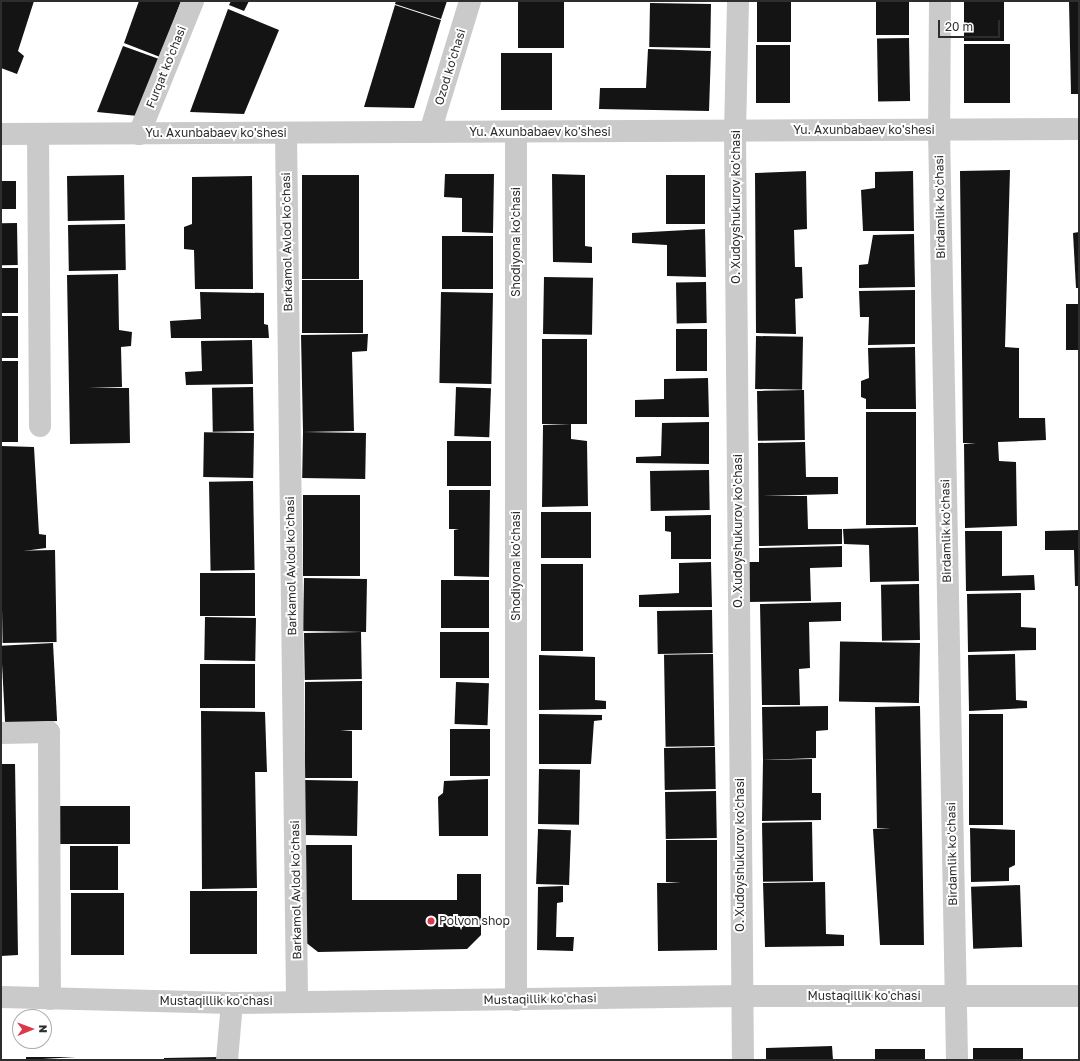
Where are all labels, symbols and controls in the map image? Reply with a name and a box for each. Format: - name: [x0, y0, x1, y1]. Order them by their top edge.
- scale bar: [940, 12, 1002, 38]
- text: 20 m: [945, 19, 973, 34]
- street label: Furqat ko'chasi: [143, 24, 189, 110]
- street label: Ozod ko'chasi: [432, 27, 468, 107]
- street label: Yu. Axunbabaev ko'shesi: [793, 123, 935, 137]
- street label: Yu. Axunbabaev ko'shesi: [469, 125, 611, 139]
- street label: Yu. Axunbabaev ko'shesi: [145, 126, 287, 140]
- street label: O. Xudoyshukurov ko'chasi: [729, 130, 743, 284]
- street label: Birdamlik ko'chasi: [932, 155, 948, 259]
- street label: Barkamol Avlod ko'chasi: [279, 172, 295, 312]
- street label: Shodiyona ko'chasi: [509, 187, 523, 297]
- street label: O. Xudoyshukurov ko'chasi: [731, 454, 745, 608]
- street label: Birdamlik ko'chasi: [938, 479, 954, 583]
- street label: Barkamol Avlod ko'chasi: [283, 496, 299, 636]
- street label: Shodiyona ko'chasi: [509, 511, 523, 621]
- street label: O. Xudoyshukurov ko'chasi: [733, 778, 747, 932]
- street label: Birdamlik ko'chasi: [944, 802, 960, 906]
- street label: Barkamol Avlod ko'chasi: [288, 820, 304, 960]
- place label: Polvon shop: [439, 914, 510, 928]
- marker: Polvon shop: [426, 916, 436, 926]
- street label: Mustaqillik ko'chasi: [807, 989, 921, 1003]
- street label: Mustaqillik ko'chasi: [483, 991, 597, 1007]
- street label: Mustaqillik ko'chasi: [159, 994, 273, 1008]
- north arrow: [12, 1009, 52, 1049]
- text: N: [37, 1024, 50, 1033]

